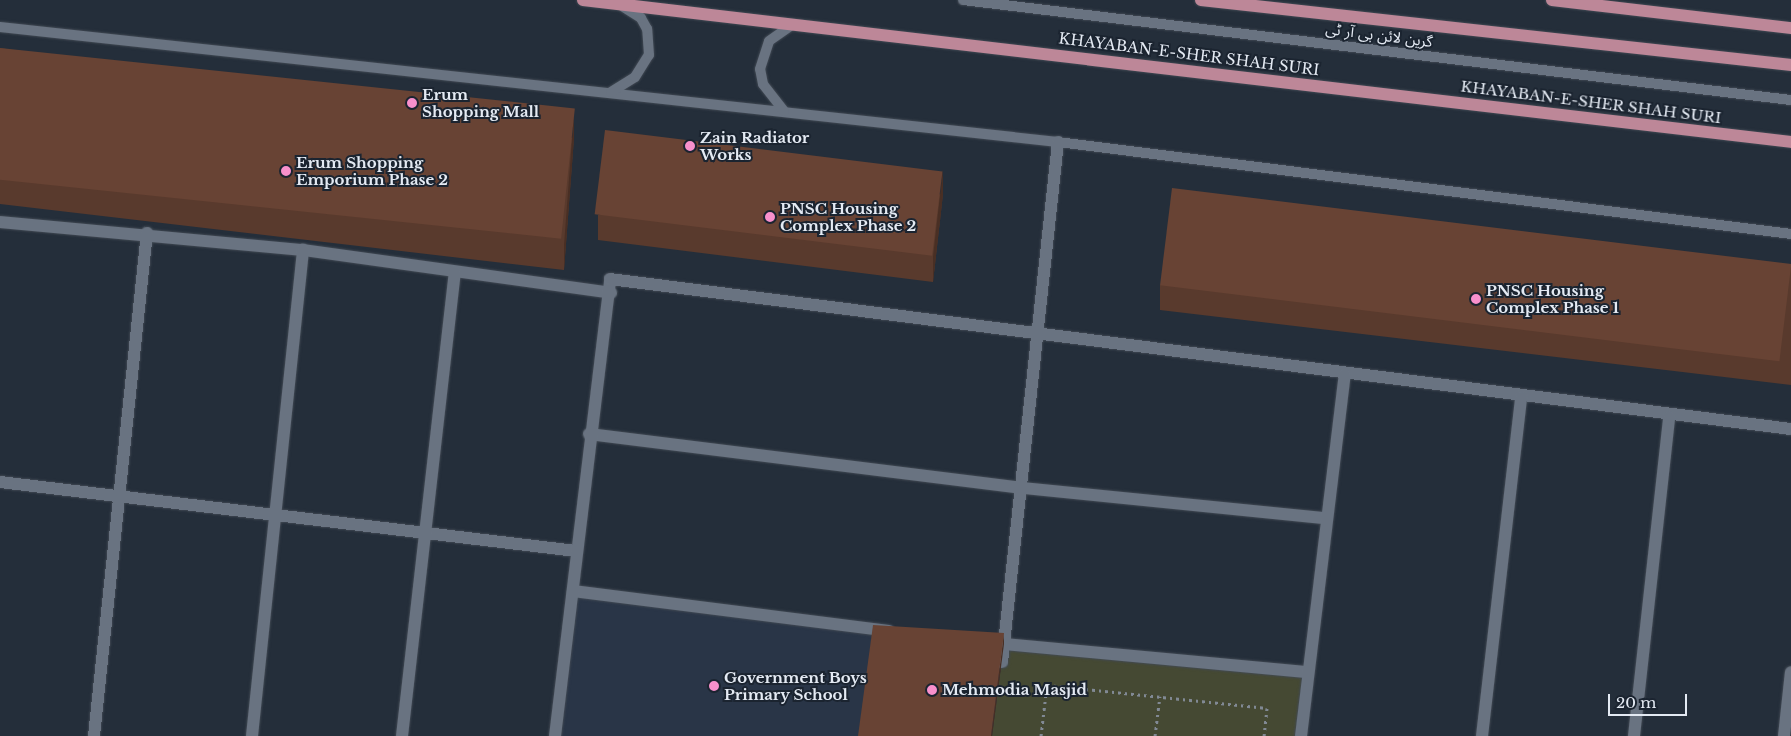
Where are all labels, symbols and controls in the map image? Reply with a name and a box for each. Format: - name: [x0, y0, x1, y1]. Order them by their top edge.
- street label: گرین لائن بی آر ٹی: [1324, 20, 1434, 50]
- street label: KHAYABAN-E-SHER SHAH SURI: [1057, 29, 1321, 79]
- street label: KHAYABAN-E-SHER SHAH SURI: [1459, 77, 1723, 127]
- place label: Erum Shopping Mall: [422, 85, 539, 120]
- marker: Erum Shopping Mall: [406, 97, 418, 109]
- place label: Zain Radiator Works: [700, 128, 809, 163]
- marker: Zain Radiator Works: [684, 140, 696, 152]
- place label: Erum Shopping Emporium Phase 2: [296, 153, 448, 188]
- marker: Erum Shopping Emporium Phase 2: [280, 165, 292, 177]
- place label: PNSC Housing Complex Phase 2: [780, 199, 917, 234]
- marker: PNSC Housing Complex Phase 2: [764, 211, 776, 223]
- place label: PNSC Housing Complex Phase 1: [1486, 281, 1619, 316]
- marker: PNSC Housing Complex Phase 1: [1470, 293, 1482, 305]
- place label: Government Boys Primary School: [724, 668, 867, 703]
- marker: Government Boys Primary School: [708, 680, 720, 692]
- place label: Mehmodia Masjid: [942, 681, 1087, 699]
- marker: Mehmodia Masjid: [926, 684, 938, 696]
- scale bar: [1611, 684, 1690, 716]
- text: 20 m: [1616, 693, 1656, 712]

